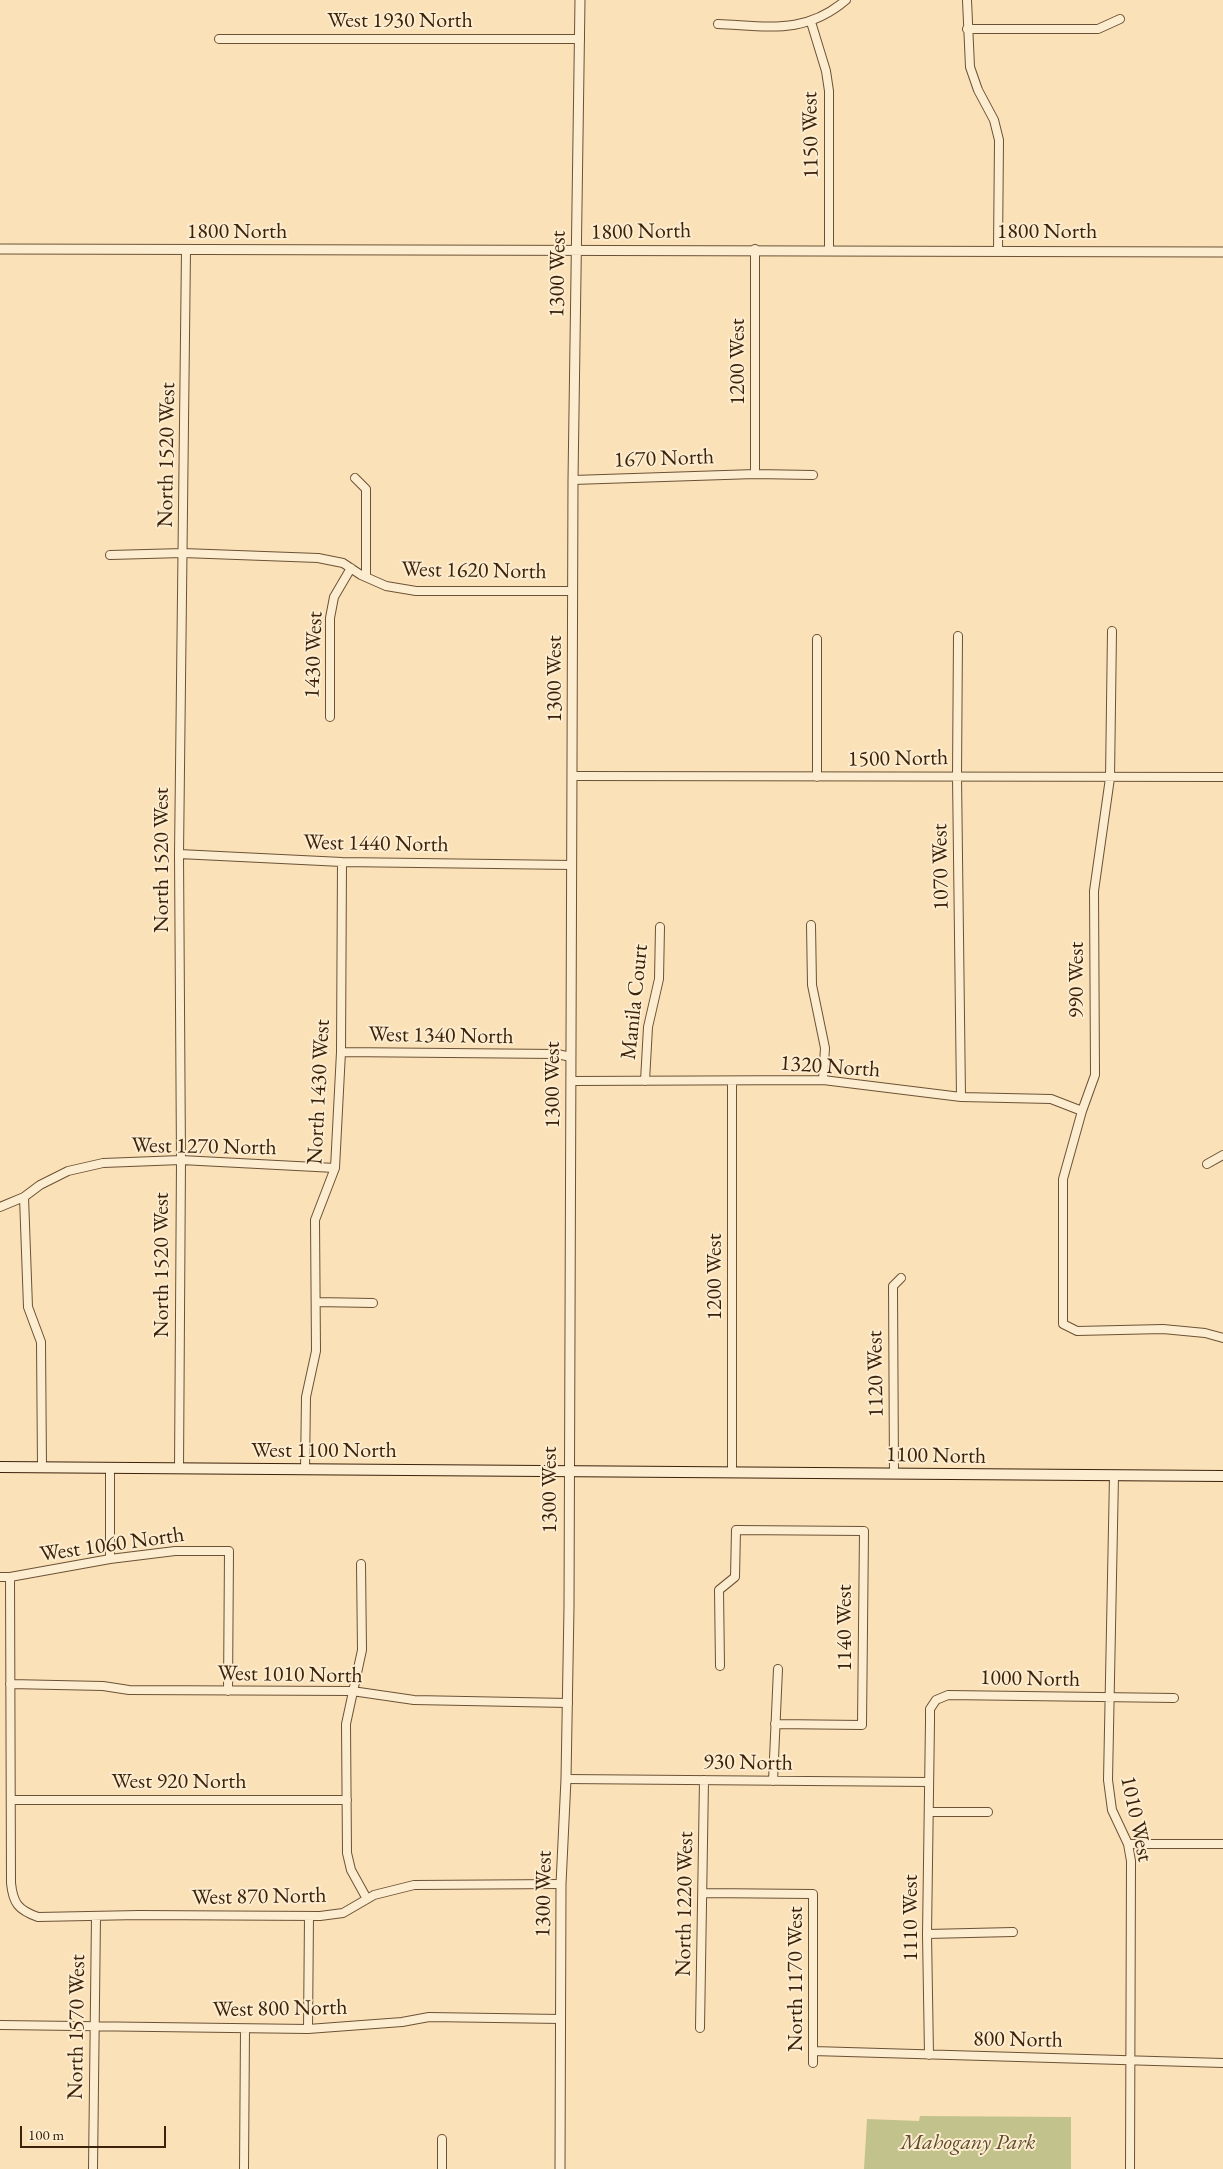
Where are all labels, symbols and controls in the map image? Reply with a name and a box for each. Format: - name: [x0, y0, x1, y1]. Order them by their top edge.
- street label: West 1930 North: [327, 8, 473, 34]
- street label: 1150 West: [797, 91, 825, 179]
- street label: 1800 North: [591, 218, 691, 246]
- street label: 1800 North: [187, 219, 287, 245]
- street label: 1800 North: [997, 219, 1097, 245]
- street label: 1300 West: [544, 230, 572, 318]
- street label: 1200 West: [725, 318, 751, 406]
- street label: North 1520 West: [153, 382, 181, 528]
- street label: 1670 North: [613, 444, 715, 474]
- street label: West 1620 North: [401, 557, 547, 585]
- street label: 1430 West: [299, 611, 329, 699]
- street label: 1300 West: [542, 635, 568, 723]
- street label: 1500 North: [848, 745, 948, 773]
- street label: North 1520 West: [149, 787, 175, 933]
- street label: 1070 West: [927, 823, 955, 911]
- street label: West 1440 North: [303, 830, 449, 858]
- street label: 990 West: [1064, 942, 1090, 1018]
- street label: Manila Court: [616, 943, 654, 1061]
- street label: North 1430 West: [302, 1019, 336, 1165]
- street label: West 1340 North: [368, 1022, 514, 1050]
- street label: 1300 West: [540, 1041, 566, 1129]
- street label: 1320 North: [779, 1050, 881, 1084]
- street label: West 1270 North: [131, 1133, 277, 1161]
- street label: North 1520 West: [149, 1192, 175, 1338]
- street label: 1200 West: [702, 1233, 728, 1321]
- street label: 1120 West: [862, 1330, 890, 1418]
- street label: West 1100 North: [251, 1438, 397, 1464]
- street label: 1100 North: [886, 1442, 986, 1470]
- street label: 1300 West: [537, 1446, 563, 1534]
- street label: West 1060 North: [38, 1522, 186, 1568]
- street label: 1140 West: [832, 1584, 858, 1672]
- street label: West 1010 North: [217, 1661, 363, 1689]
- street label: 1000 North: [980, 1665, 1080, 1693]
- street label: 930 North: [703, 1749, 793, 1777]
- street label: West 920 North: [112, 1769, 246, 1795]
- street label: 1010 West: [1114, 1774, 1158, 1864]
- street label: North 1220 West: [671, 1831, 699, 1977]
- street label: 1300 West: [530, 1850, 558, 1938]
- street label: 1110 West: [898, 1874, 924, 1962]
- street label: West 870 North: [191, 1883, 327, 1911]
- street label: North 1170 West: [783, 1906, 809, 2052]
- street label: North 1570 West: [63, 1954, 91, 2100]
- street label: West 800 North: [212, 1995, 348, 2023]
- street label: 800 North: [973, 2026, 1063, 2054]
- scale bar: [22, 2116, 169, 2148]
- text: 100 m: [28, 2125, 64, 2144]
- park label: Mahogany Park: [901, 2130, 1035, 2156]

